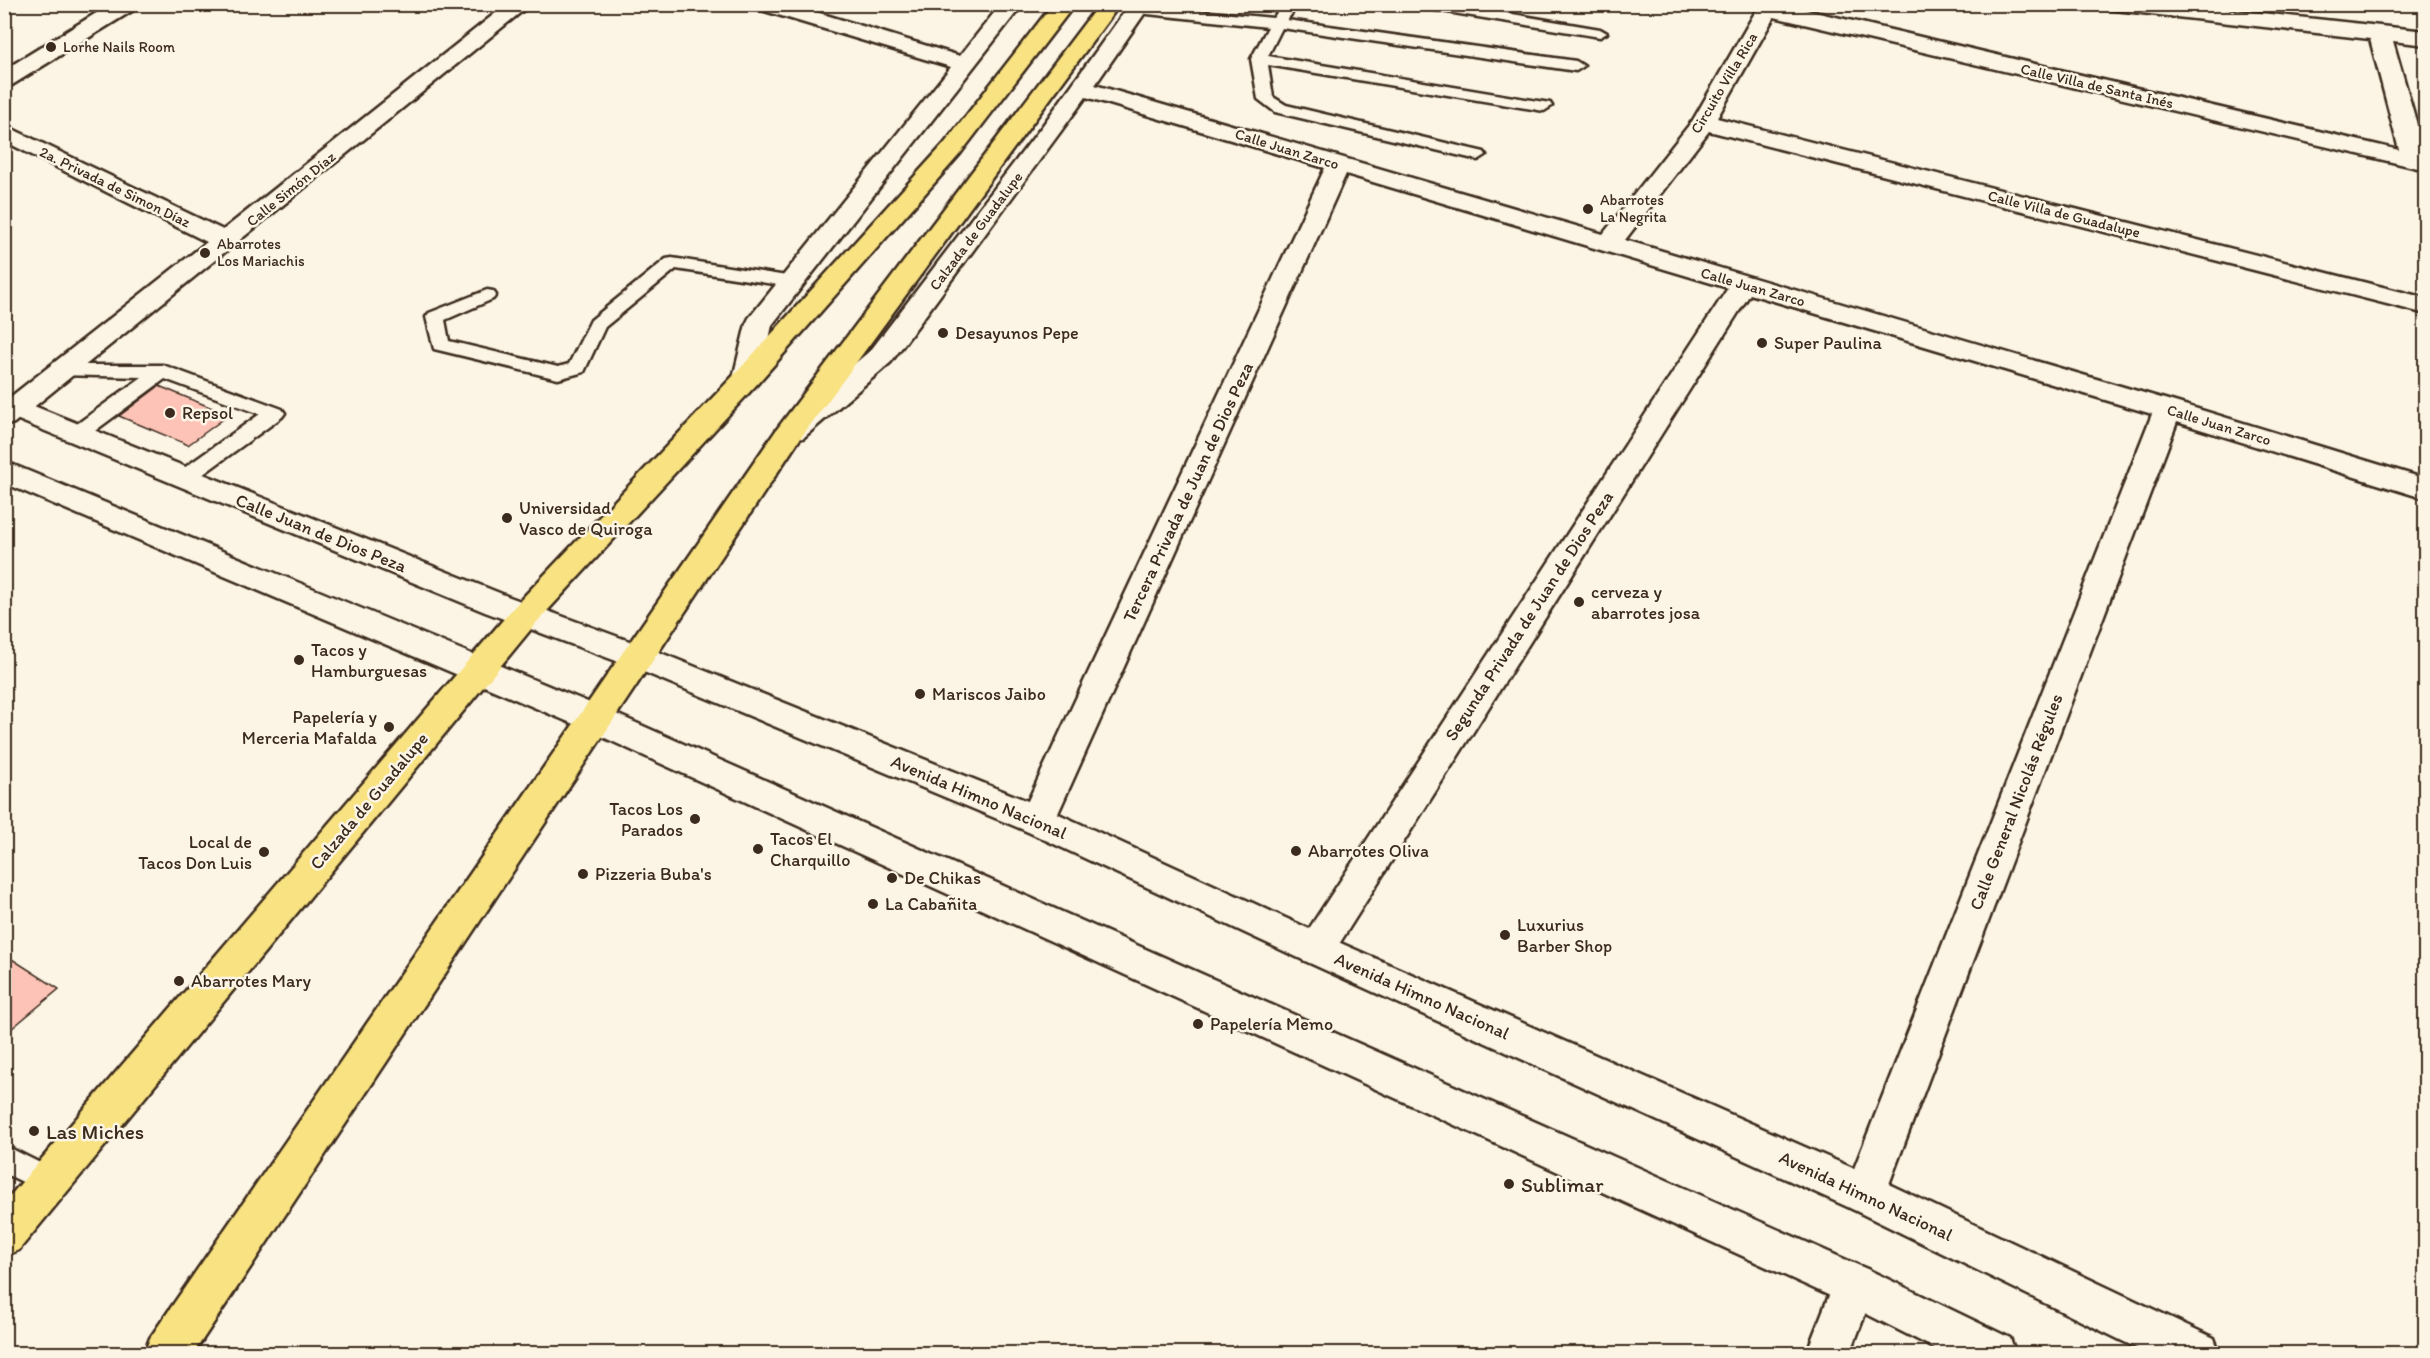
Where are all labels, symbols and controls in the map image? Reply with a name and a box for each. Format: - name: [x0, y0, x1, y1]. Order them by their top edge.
- street label: Circuito Villa Rica: [1687, 29, 1762, 137]
- place label: Lorhe Nails Room: [63, 38, 175, 56]
- marker: Lorhe Nails Room: [44, 40, 58, 54]
- street label: Calle Villa de Santa Inés: [2019, 60, 2175, 112]
- street label: Calle Juan Zarco: [1233, 125, 1341, 173]
- street label: 2a. Privada de Simon Díaz: [37, 143, 193, 231]
- street label: Calle Simón Díaz: [243, 148, 339, 230]
- street label: Calzada de Guadalupe: [926, 168, 1026, 294]
- street label: Calle Villa de Guadalupe: [1986, 186, 2142, 242]
- place label: Abarrotes La Negrita: [1600, 191, 1667, 226]
- marker: Abarrotes La Negrita: [1581, 202, 1595, 216]
- place label: Abarrotes Los Mariachis: [217, 235, 305, 270]
- marker: Abarrotes Los Mariachis: [198, 246, 212, 260]
- street label: Calle Juan Zarco: [1699, 264, 1807, 310]
- place label: Desayunos Pepe: [955, 322, 1079, 344]
- marker: Desayunos Pepe: [936, 326, 950, 340]
- place label: Super Paulina: [1774, 332, 1882, 354]
- marker: Super Paulina: [1755, 336, 1769, 350]
- street label: Tercera Privada de Juan de Dios Peza: [1118, 359, 1258, 625]
- street label: Calle Juan Zarco: [2165, 401, 2273, 449]
- place label: Repsol: [182, 402, 233, 424]
- marker: Repsol: [163, 406, 177, 420]
- street label: Segunda Privada de Juan de Dios Peza: [1440, 487, 1618, 745]
- street label: Calle Juan de Dios Peza: [232, 489, 410, 578]
- place label: Universidad Vasco de Quiroga: [519, 497, 653, 540]
- marker: Universidad Vasco de Quiroga: [500, 511, 514, 525]
- place label: cerveza y abarrotes josa: [1591, 581, 1701, 624]
- marker: cerveza y abarrotes josa: [1572, 595, 1586, 609]
- place label: Tacos y Hamburguesas: [311, 639, 427, 682]
- marker: Tacos y Hamburguesas: [292, 653, 306, 667]
- place label: Mariscos Jaibo: [932, 683, 1046, 705]
- marker: Mariscos Jaibo: [913, 687, 927, 701]
- street label: Calle General Nicolás Régules: [1965, 691, 2067, 913]
- place label: Papelería y Merceria Mafalda: [242, 706, 378, 749]
- marker: Papelería y Merceria Mafalda: [382, 720, 396, 734]
- street label: Calzada de Guadalupe: [305, 728, 433, 874]
- street label: Avenida Himno Nacional: [888, 750, 1070, 844]
- place label: Tacos Los Parados: [609, 798, 683, 841]
- marker: Tacos Los Parados: [688, 812, 702, 826]
- place label: Tacos El Charquillo: [770, 828, 850, 871]
- place label: Local de Tacos Don Luis: [138, 831, 252, 874]
- place label: Abarrotes Oliva: [1308, 840, 1429, 862]
- marker: Tacos El Charquillo: [751, 842, 765, 856]
- marker: Abarrotes Oliva: [1289, 844, 1303, 858]
- marker: Local de Tacos Don Luis: [257, 845, 271, 859]
- place label: Pizzeria Buba's: [595, 863, 712, 885]
- marker: Pizzeria Buba's: [576, 867, 590, 881]
- place label: De Chikas: [904, 867, 981, 889]
- marker: De Chikas: [885, 871, 899, 885]
- place label: La Cabañita: [885, 893, 977, 915]
- marker: La Cabañita: [866, 897, 880, 911]
- place label: Luxurius Barber Shop: [1517, 914, 1612, 957]
- marker: Luxurius Barber Shop: [1498, 928, 1512, 942]
- street label: Avenida Himno Nacional: [1331, 948, 1513, 1044]
- place label: Abarrotes Mary: [191, 970, 312, 992]
- marker: Abarrotes Mary: [172, 974, 186, 988]
- place label: Papelería Memo: [1210, 1013, 1333, 1035]
- marker: Papelería Memo: [1191, 1017, 1205, 1031]
- place label: Las Miches: [46, 1119, 144, 1144]
- marker: Las Miches: [27, 1124, 41, 1138]
- street label: Avenida Himno Nacional: [1776, 1146, 1956, 1246]
- place label: Sublimar: [1521, 1172, 1604, 1197]
- marker: Sublimar: [1502, 1177, 1516, 1191]

